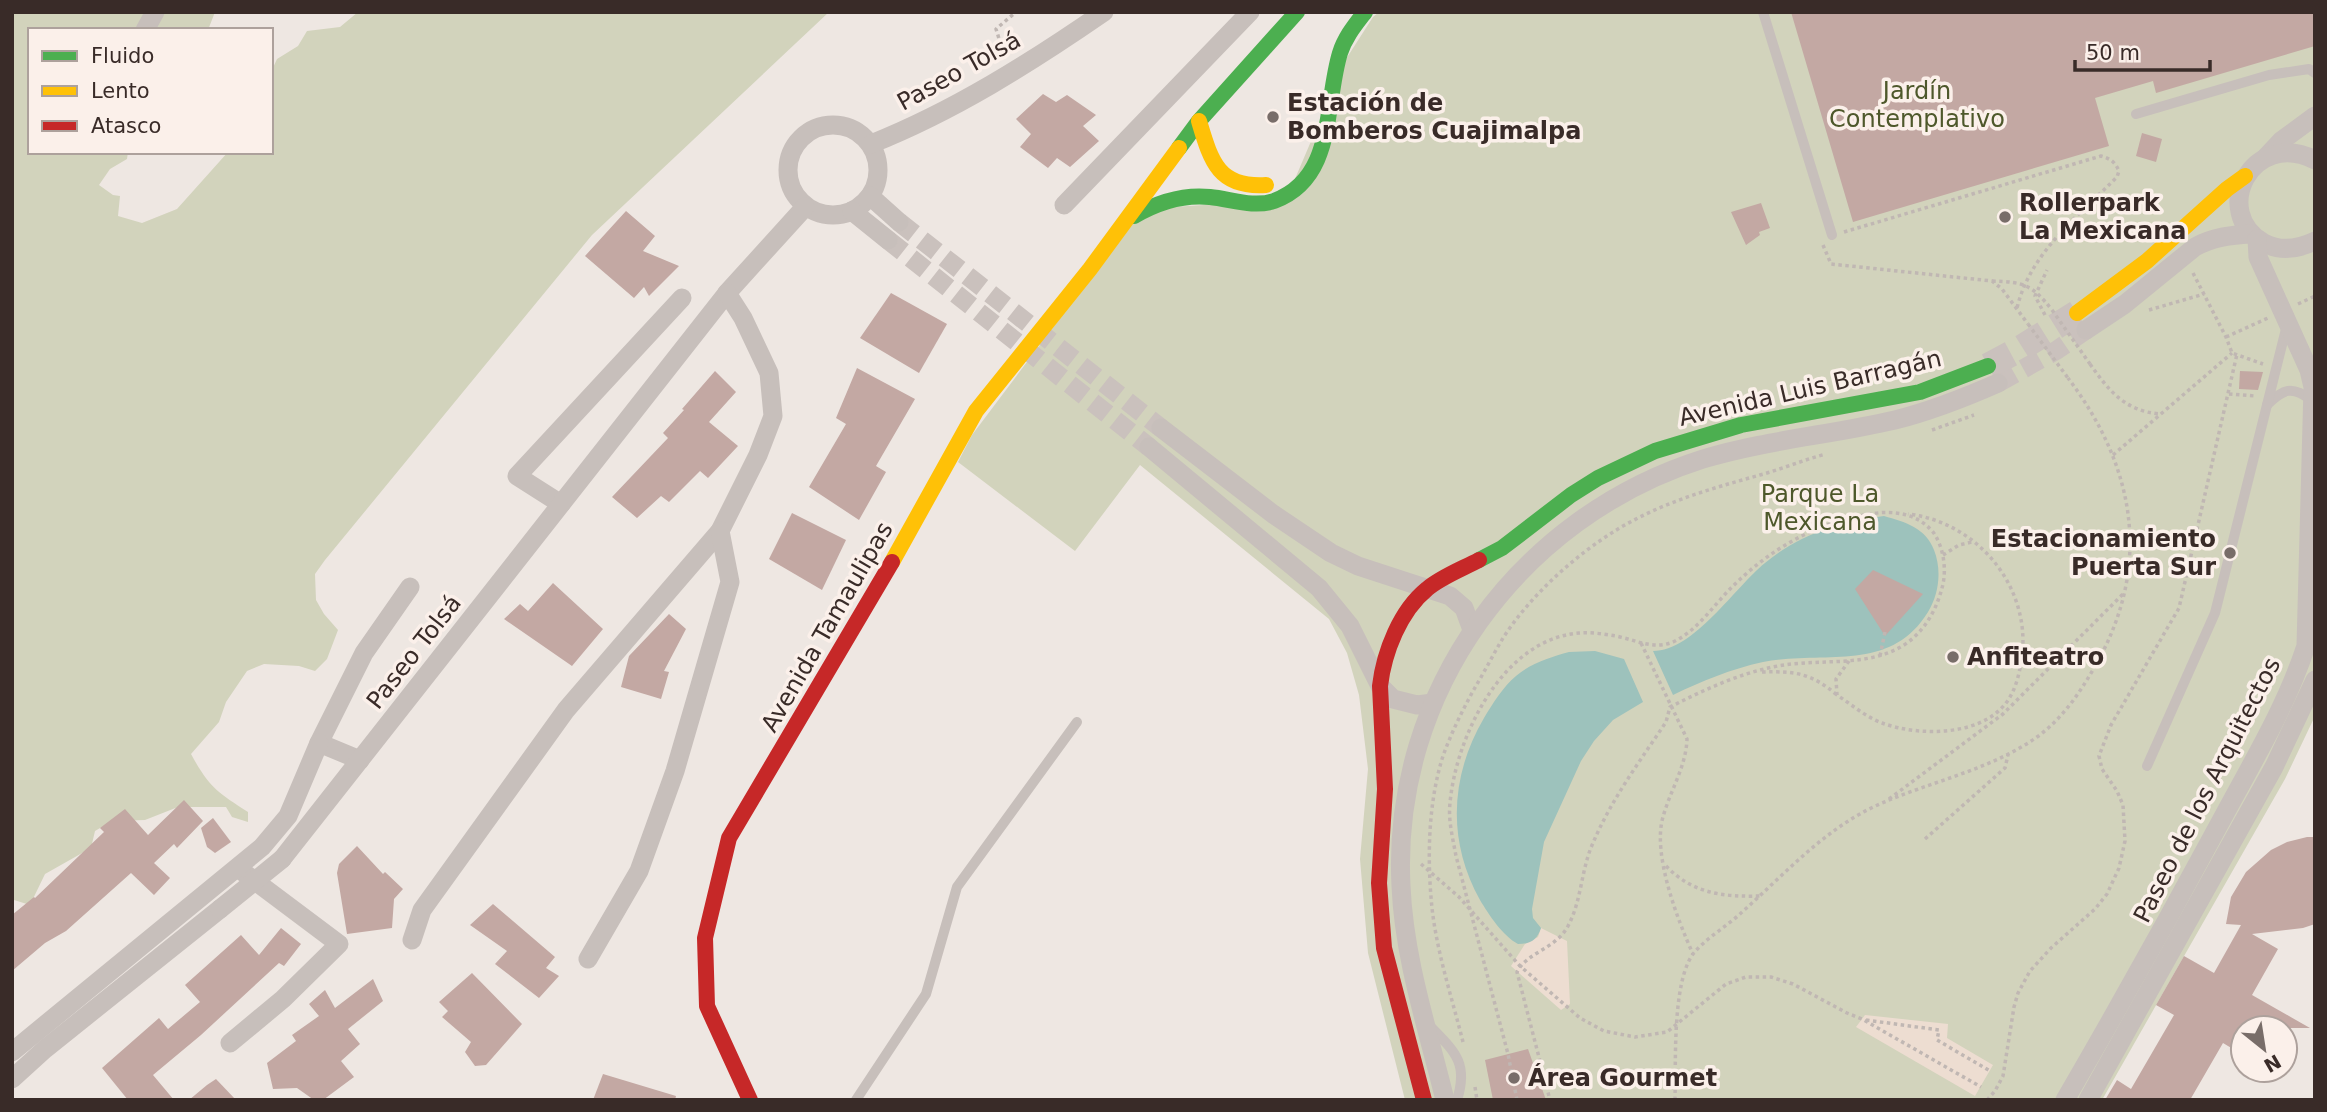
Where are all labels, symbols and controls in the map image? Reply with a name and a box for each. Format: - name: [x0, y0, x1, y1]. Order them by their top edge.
- street label: Paseo Tolsá: [892, 26, 1026, 116]
- legend: [28, 28, 273, 154]
- scale bar: [2075, 28, 2210, 72]
- text: 50 m: [2086, 41, 2140, 65]
- text: Fluido: [91, 44, 154, 68]
- park label: Jardín Contemplativo: [1829, 77, 2005, 133]
- text: Lento: [91, 79, 150, 103]
- place label: Estación de Bomberos Cuajimalpa: [1287, 89, 1581, 145]
- marker: Estación de Bomberos Cuajimalpa: [1265, 109, 1281, 125]
- text: Atasco: [91, 114, 161, 138]
- place label: Rollerpark La Mexicana: [2019, 189, 2186, 245]
- marker: Rollerpark La Mexicana: [1997, 209, 2013, 225]
- street label: Avenida Luis Barragán: [1676, 344, 1944, 432]
- park label: Parque La Mexicana: [1761, 480, 1879, 536]
- street label: Avenida Tamaulipas: [755, 517, 899, 737]
- place label: Estacionamiento Puerta Sur: [1991, 525, 2216, 581]
- marker: Estacionamiento Puerta Sur: [2222, 545, 2238, 561]
- street label: Paseo Tolsá: [361, 589, 467, 715]
- place label: Anfiteatro: [1967, 643, 2104, 671]
- marker: Anfiteatro: [1945, 649, 1961, 665]
- street label: Paseo de los Arquitectos: [2128, 653, 2286, 927]
- north arrow: [2229, 1014, 2299, 1084]
- text: N: [2260, 1050, 2285, 1077]
- place label: Área Gourmet: [1528, 1063, 1717, 1092]
- marker: Área Gourmet: [1506, 1070, 1522, 1086]

